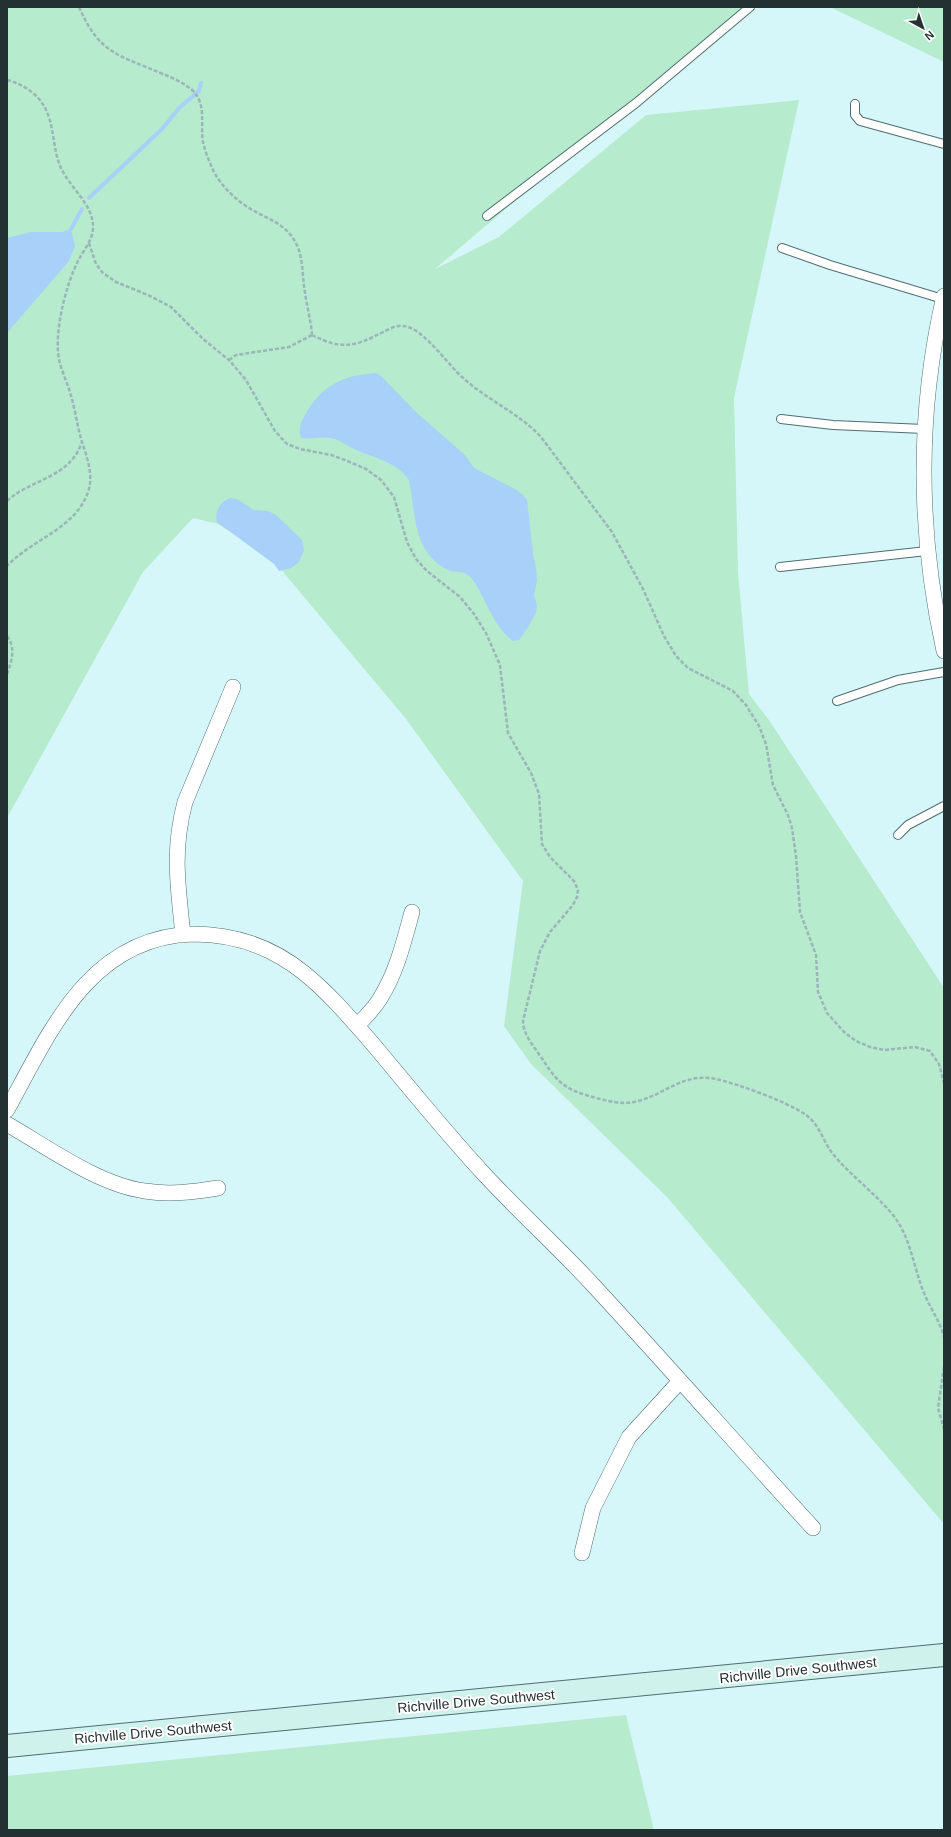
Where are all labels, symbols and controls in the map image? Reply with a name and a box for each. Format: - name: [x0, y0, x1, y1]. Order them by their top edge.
- north arrow: [903, 8, 943, 48]
- text: N: [922, 29, 936, 43]
- street label: Richville Drive Southwest: [719, 1654, 877, 1686]
- street label: Richville Drive Southwest: [397, 1686, 555, 1716]
- street label: Richville Drive Southwest: [74, 1717, 232, 1747]

